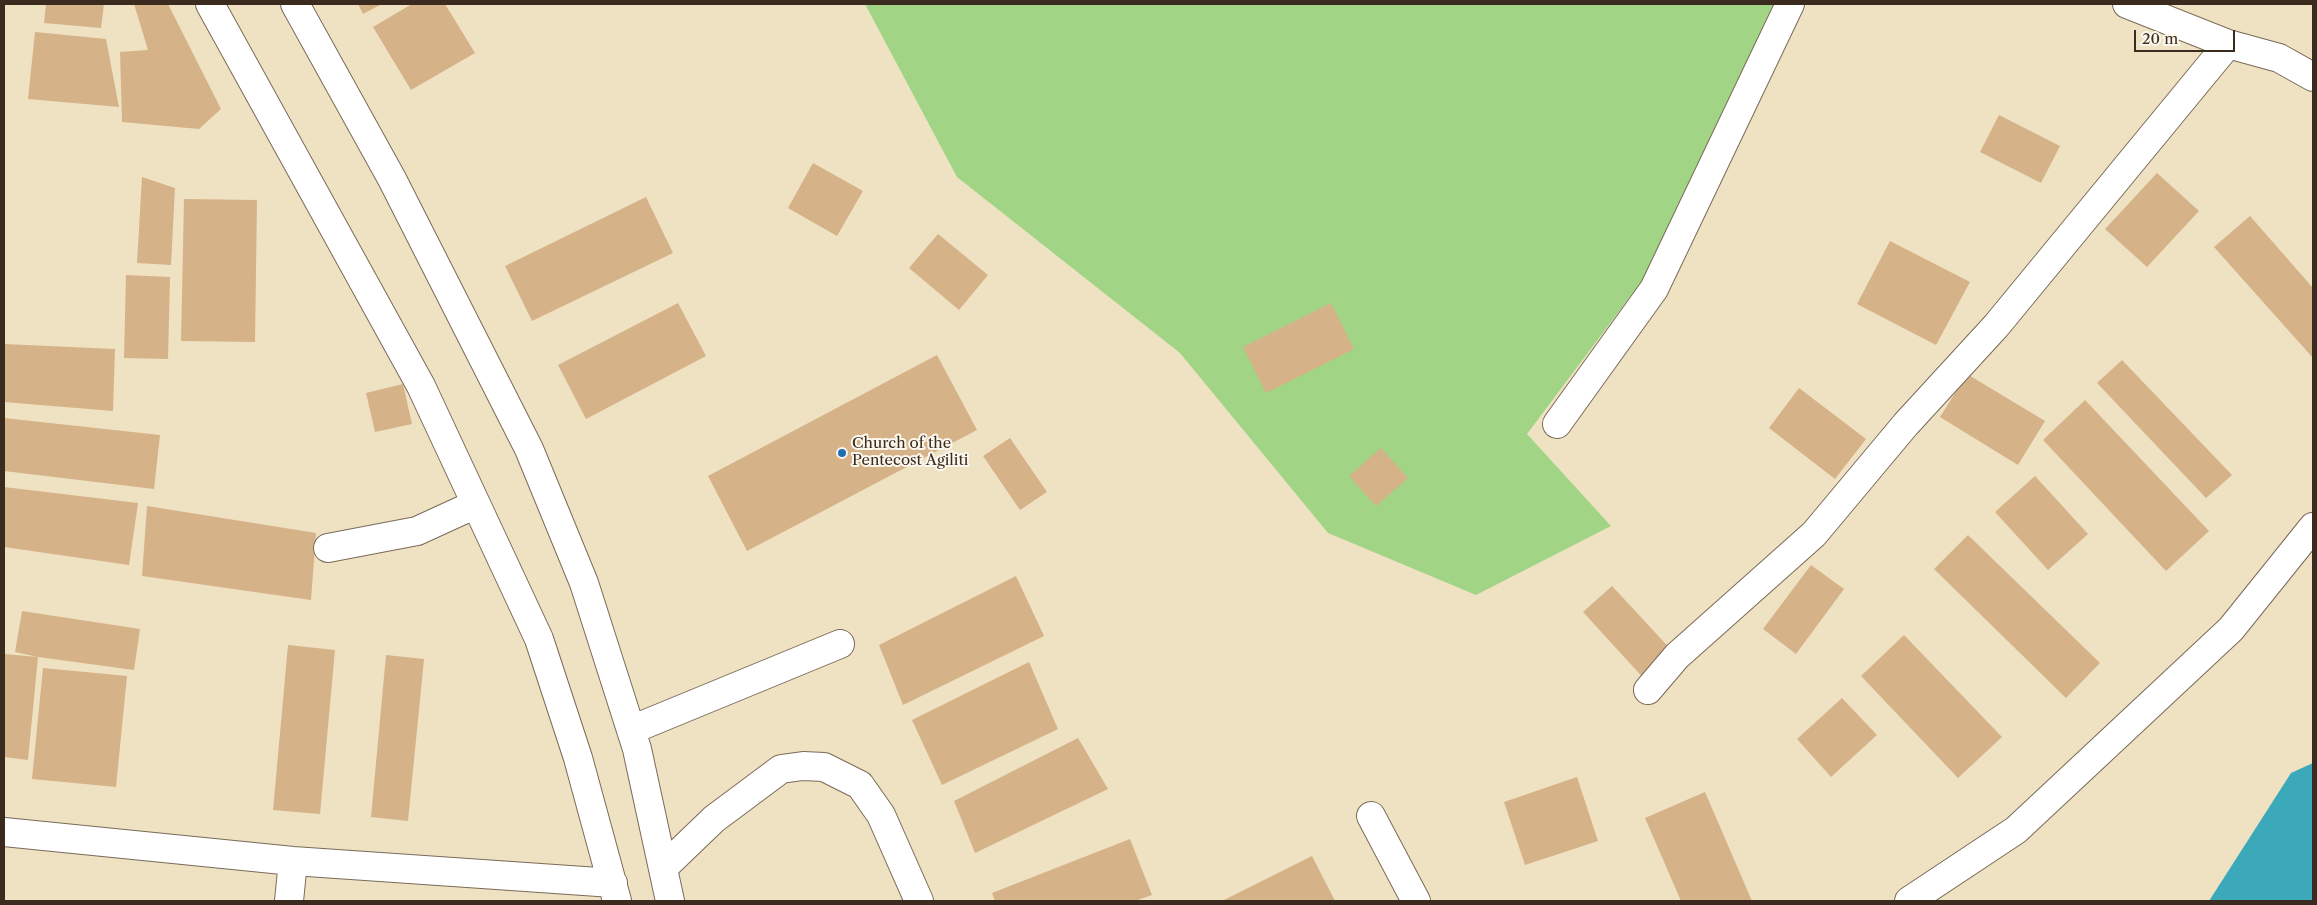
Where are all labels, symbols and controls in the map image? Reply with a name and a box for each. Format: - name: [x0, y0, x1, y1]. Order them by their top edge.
- scale bar: [2137, 20, 2238, 52]
- text: 20 m: [2142, 29, 2178, 48]
- place label: Church of the Pentecost Agiliti: [852, 435, 968, 470]
- marker: Church of the Pentecost Agiliti: [836, 447, 848, 459]

